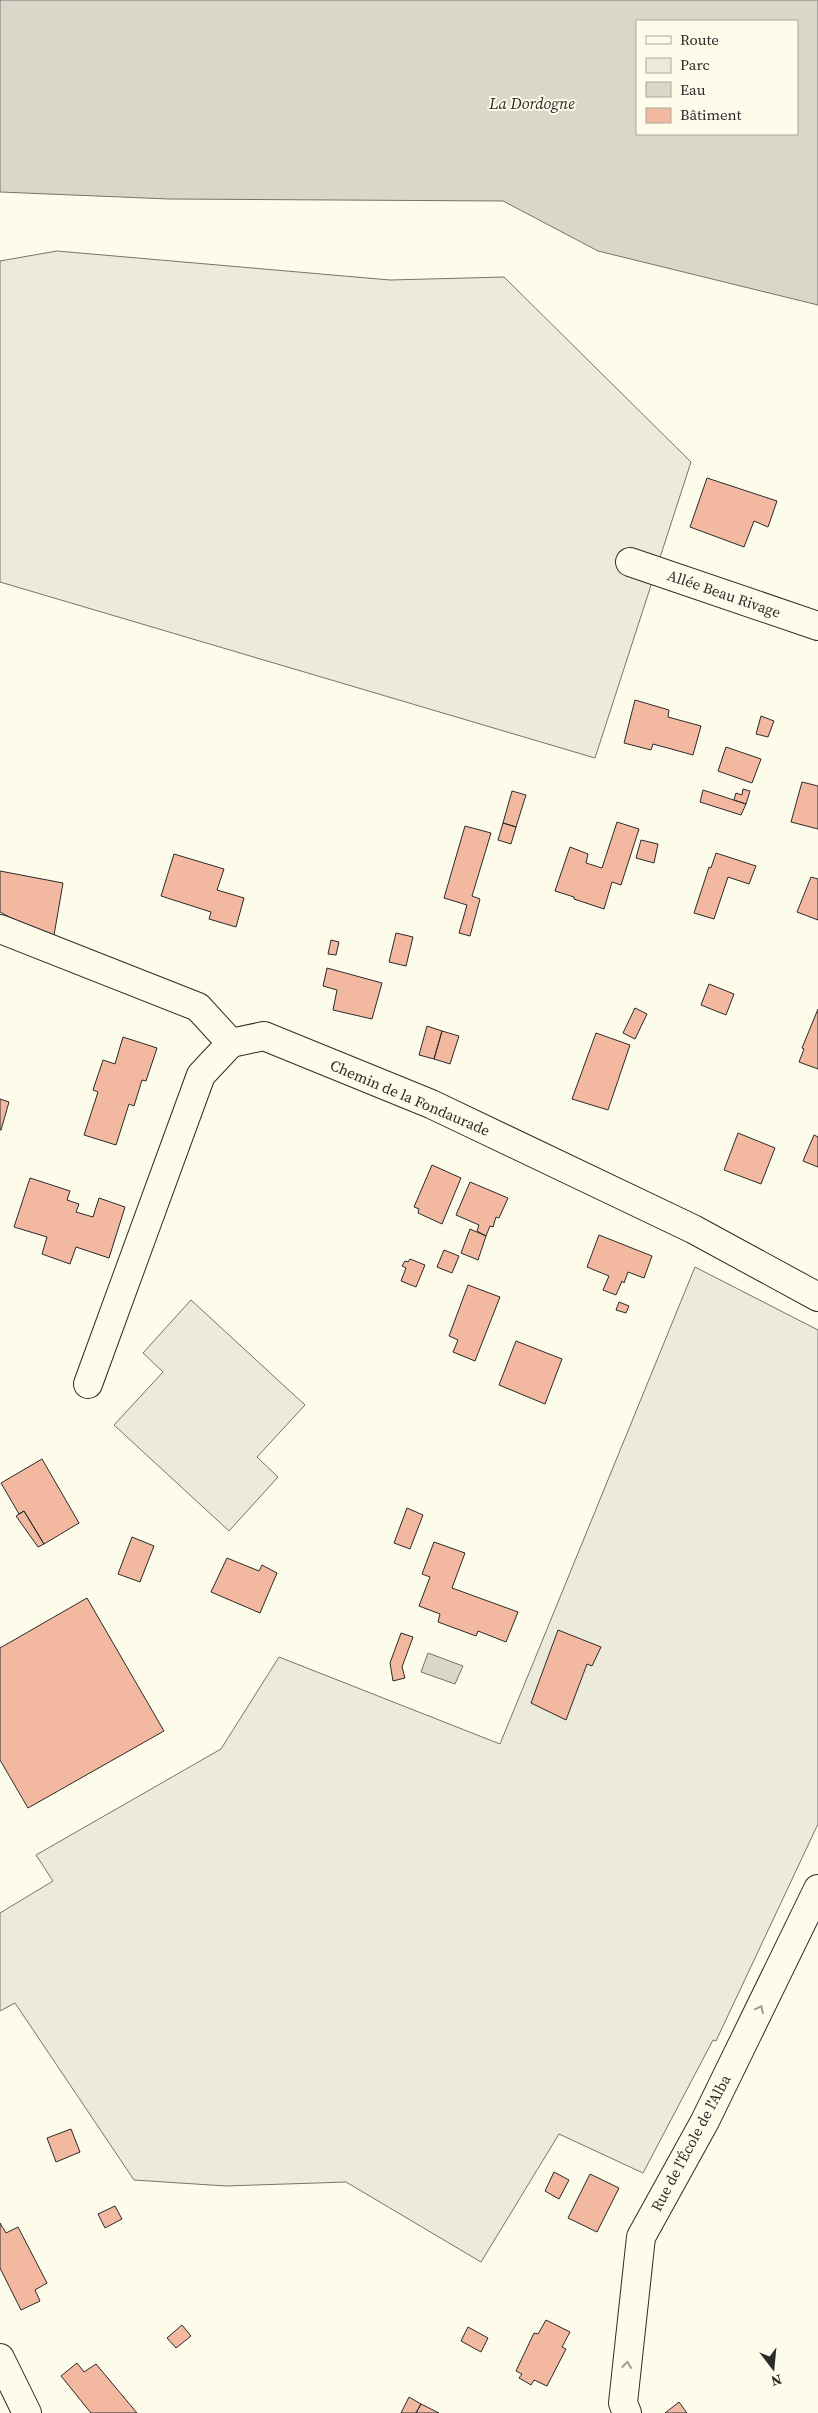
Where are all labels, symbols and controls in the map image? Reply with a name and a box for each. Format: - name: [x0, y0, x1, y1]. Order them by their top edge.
- legend: [636, 20, 798, 135]
- text: Route: [680, 29, 719, 50]
- text: Parc: [680, 54, 710, 75]
- text: Eau: [680, 79, 706, 100]
- water label: La Dordogne: [488, 92, 575, 114]
- text: Bâtiment: [680, 104, 742, 125]
- street label: Allée Beau Rivage: [665, 564, 784, 623]
- street label: Chemin de la Fondaurade: [327, 1054, 494, 1141]
- one-way arrow: [754, 2005, 764, 2014]
- street label: Rue de l'École de l'Alba: [646, 2070, 736, 2215]
- north arrow: [748, 2343, 798, 2393]
- one-way arrow: [621, 2361, 632, 2369]
- text: N: [769, 2369, 784, 2392]

